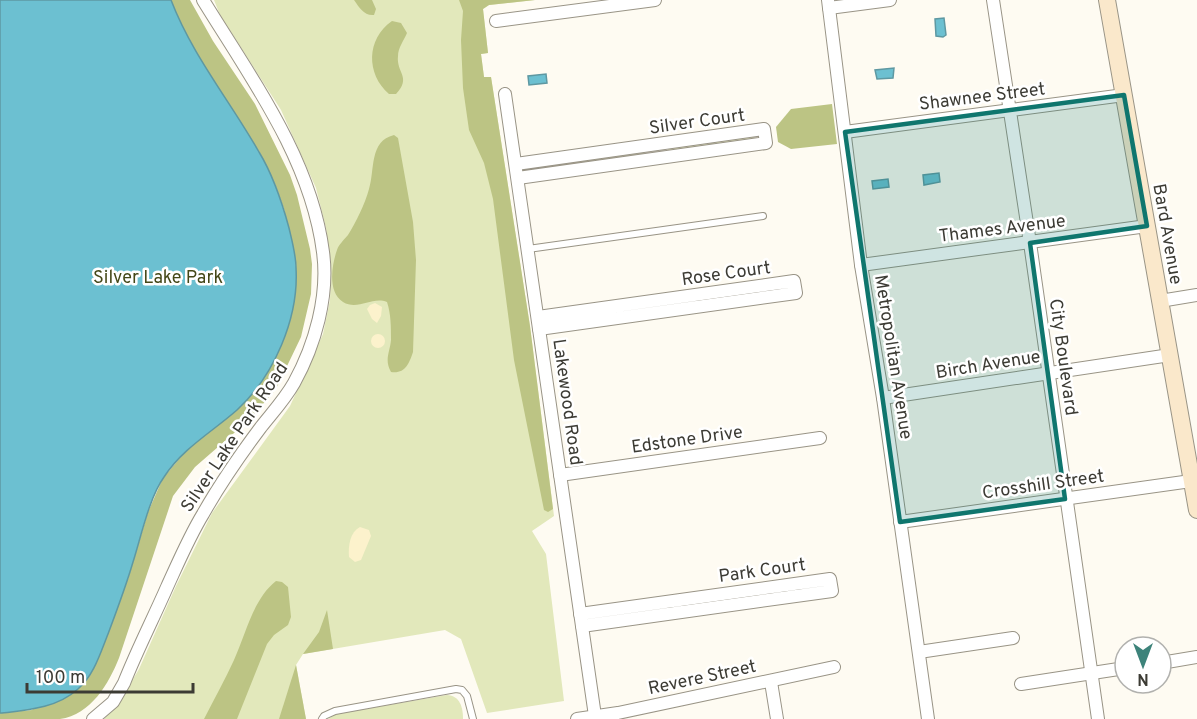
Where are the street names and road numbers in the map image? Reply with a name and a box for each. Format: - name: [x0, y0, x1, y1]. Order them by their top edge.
- street label: Shawnee Street: [918, 78, 1047, 117]
- street label: Silver Court: [648, 104, 747, 141]
- street label: Bard Avenue: [1146, 182, 1187, 286]
- street label: Thames Avenue: [937, 210, 1067, 249]
- street label: Rose Court: [680, 257, 772, 292]
- street label: Metropolitan Avenue: [868, 273, 917, 441]
- street label: City Boulevard: [1043, 297, 1082, 417]
- street label: Lakewood Road: [546, 338, 587, 467]
- street label: Birch Avenue: [934, 346, 1042, 385]
- street label: Silver Lake Park Road: [177, 359, 294, 517]
- street label: Edstone Drive: [630, 421, 744, 460]
- street label: Crosshill Street: [981, 466, 1106, 505]
- street label: Park Court: [717, 554, 807, 589]
- street label: Revere Street: [646, 656, 758, 701]

